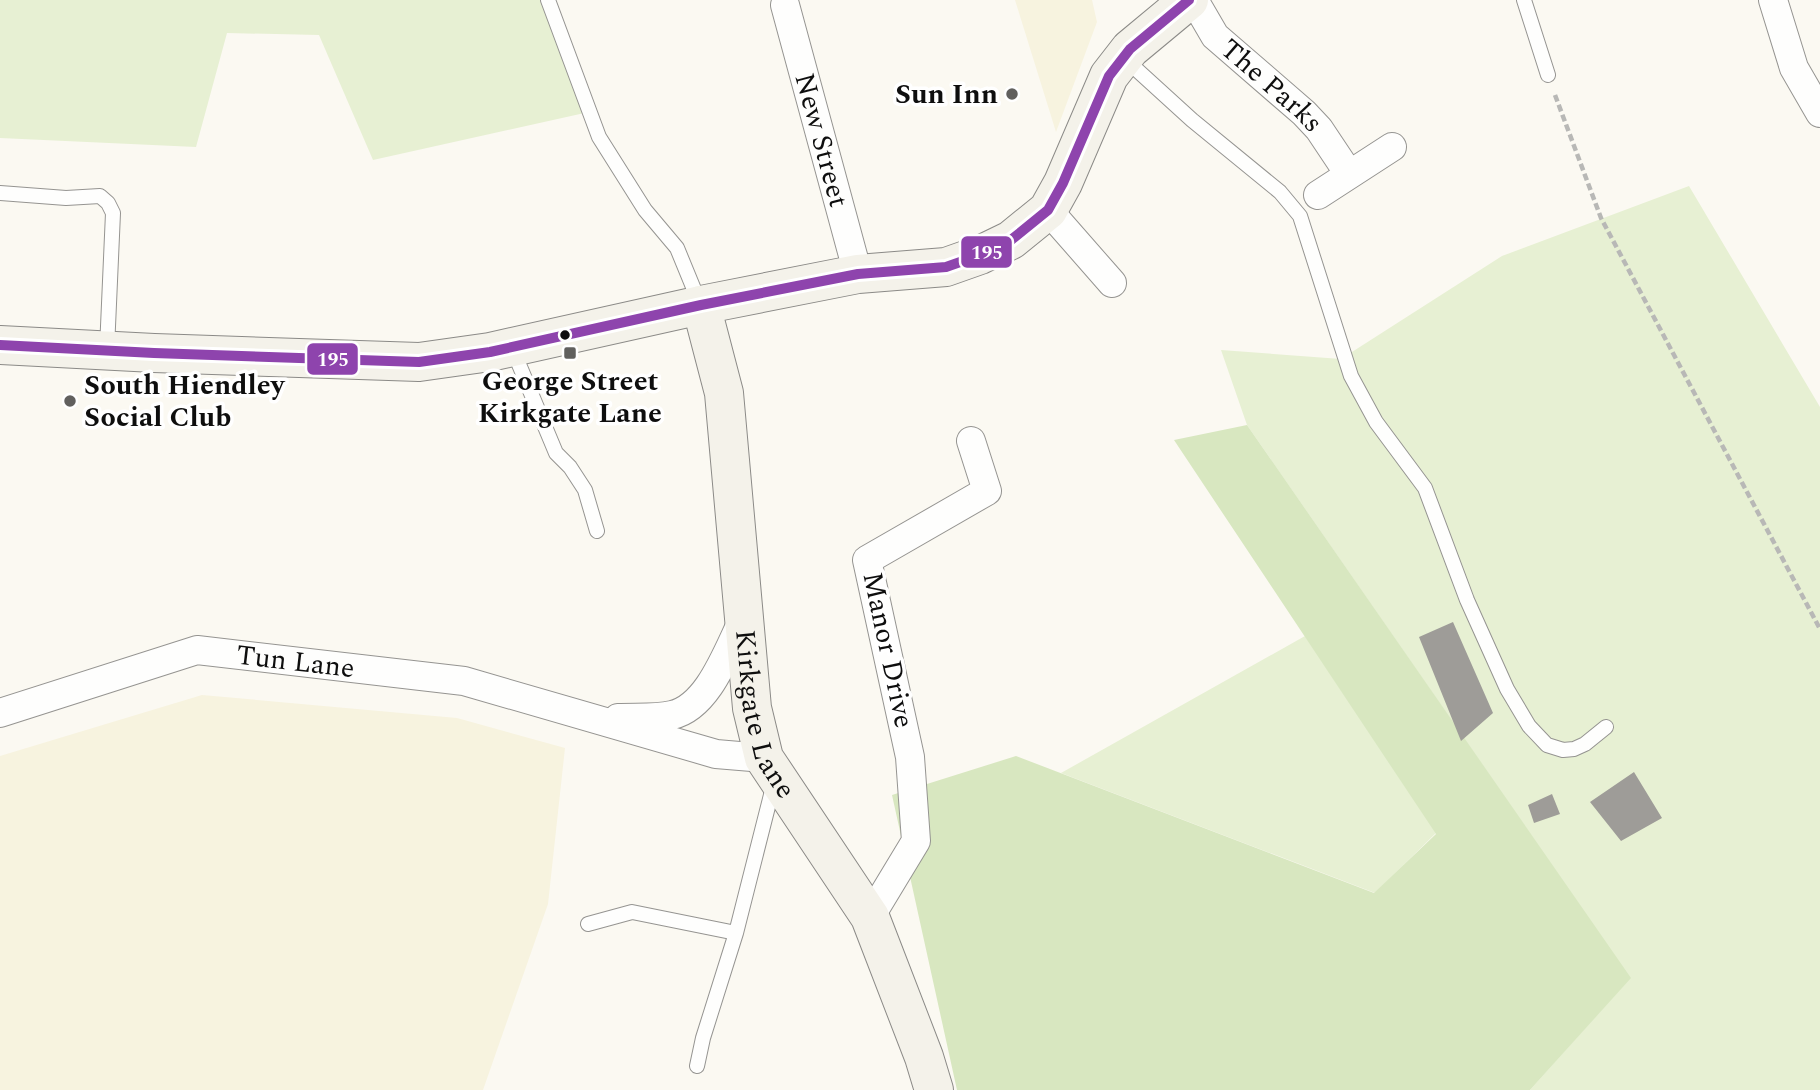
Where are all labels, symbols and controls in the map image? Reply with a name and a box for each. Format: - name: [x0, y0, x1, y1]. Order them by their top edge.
- street label: The Parks: [1211, 28, 1333, 142]
- street label: New Street: [783, 68, 860, 212]
- place label: Sun Inn: [895, 73, 998, 116]
- marker: Sun Inn: [1004, 86, 1020, 102]
- line badge: 195: [960, 235, 1013, 269]
- text: 195: [971, 239, 1003, 268]
- unlabelled marker: [558, 328, 572, 342]
- line badge: 195: [306, 342, 359, 376]
- marker: George Street Kirkgate Lane: [562, 345, 578, 361]
- text: 195: [317, 346, 349, 375]
- place label: George Street Kirkgate Lane: [478, 360, 662, 435]
- place label: South Hiendley Social Club: [84, 364, 286, 439]
- marker: South Hiendley Social Club: [62, 393, 78, 409]
- street label: Manor Drive: [850, 568, 926, 732]
- street label: Kirkgate Lane: [724, 628, 807, 807]
- street label: Tun Lane: [234, 633, 357, 690]

